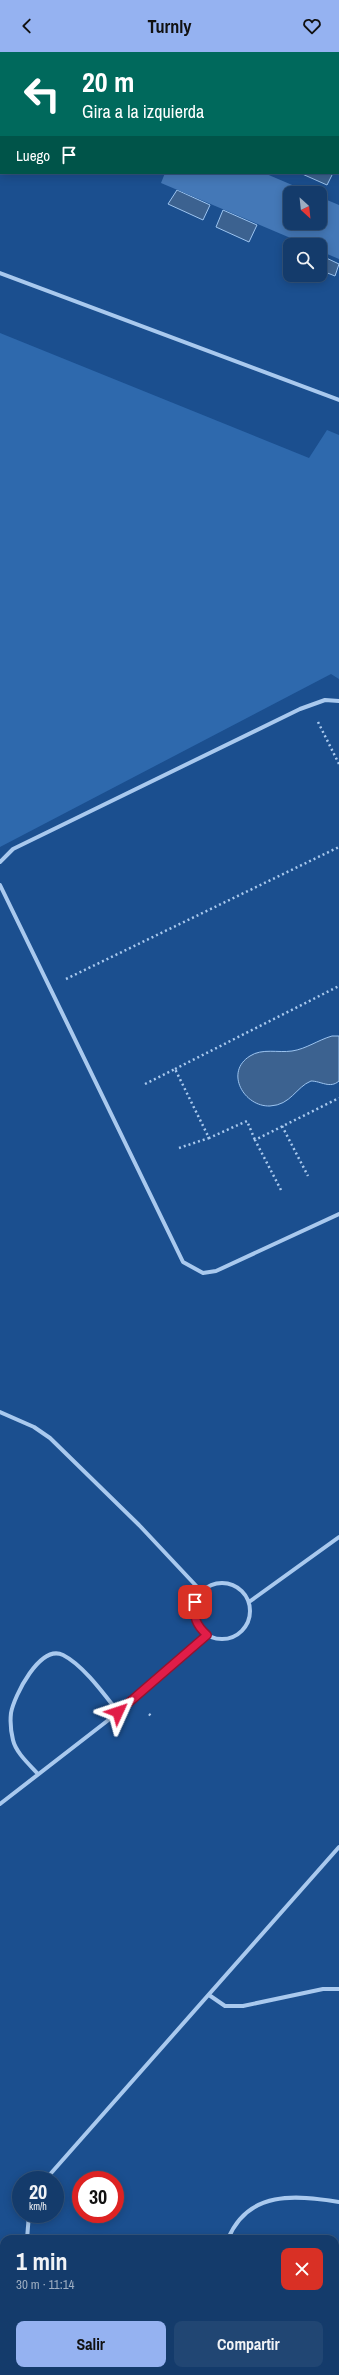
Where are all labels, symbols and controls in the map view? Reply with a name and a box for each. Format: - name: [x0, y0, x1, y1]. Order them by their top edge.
- text: Turnly: [147, 14, 192, 39]
- icon: back: [16, 15, 38, 37]
- icon: heart: [301, 15, 323, 37]
- text: 20 m: [82, 63, 134, 101]
- icon: left: [16, 68, 68, 120]
- text: Gira a la izquierda: [82, 99, 204, 124]
- icon: arrive: [58, 144, 80, 166]
- text: Luego: [16, 145, 50, 166]
- north arrow: [283, 186, 327, 230]
- map controls: [283, 186, 327, 282]
- button: search: [283, 238, 327, 282]
- pin: [178, 1585, 212, 1619]
- icon: arrive: [184, 1591, 206, 1613]
- position arrow: [97, 1691, 139, 1733]
- speed limit sign: 30: [72, 2171, 124, 2223]
- text: 20: [29, 2178, 47, 2205]
- text: km/h: [29, 2200, 47, 2213]
- text: 1 min: [16, 2245, 67, 2277]
- button: close: [281, 2248, 323, 2290]
- text: 30 m · 11:14: [16, 2276, 75, 2293]
- button: Salir: [16, 2321, 166, 2367]
- button: Compartir: [174, 2321, 323, 2367]

